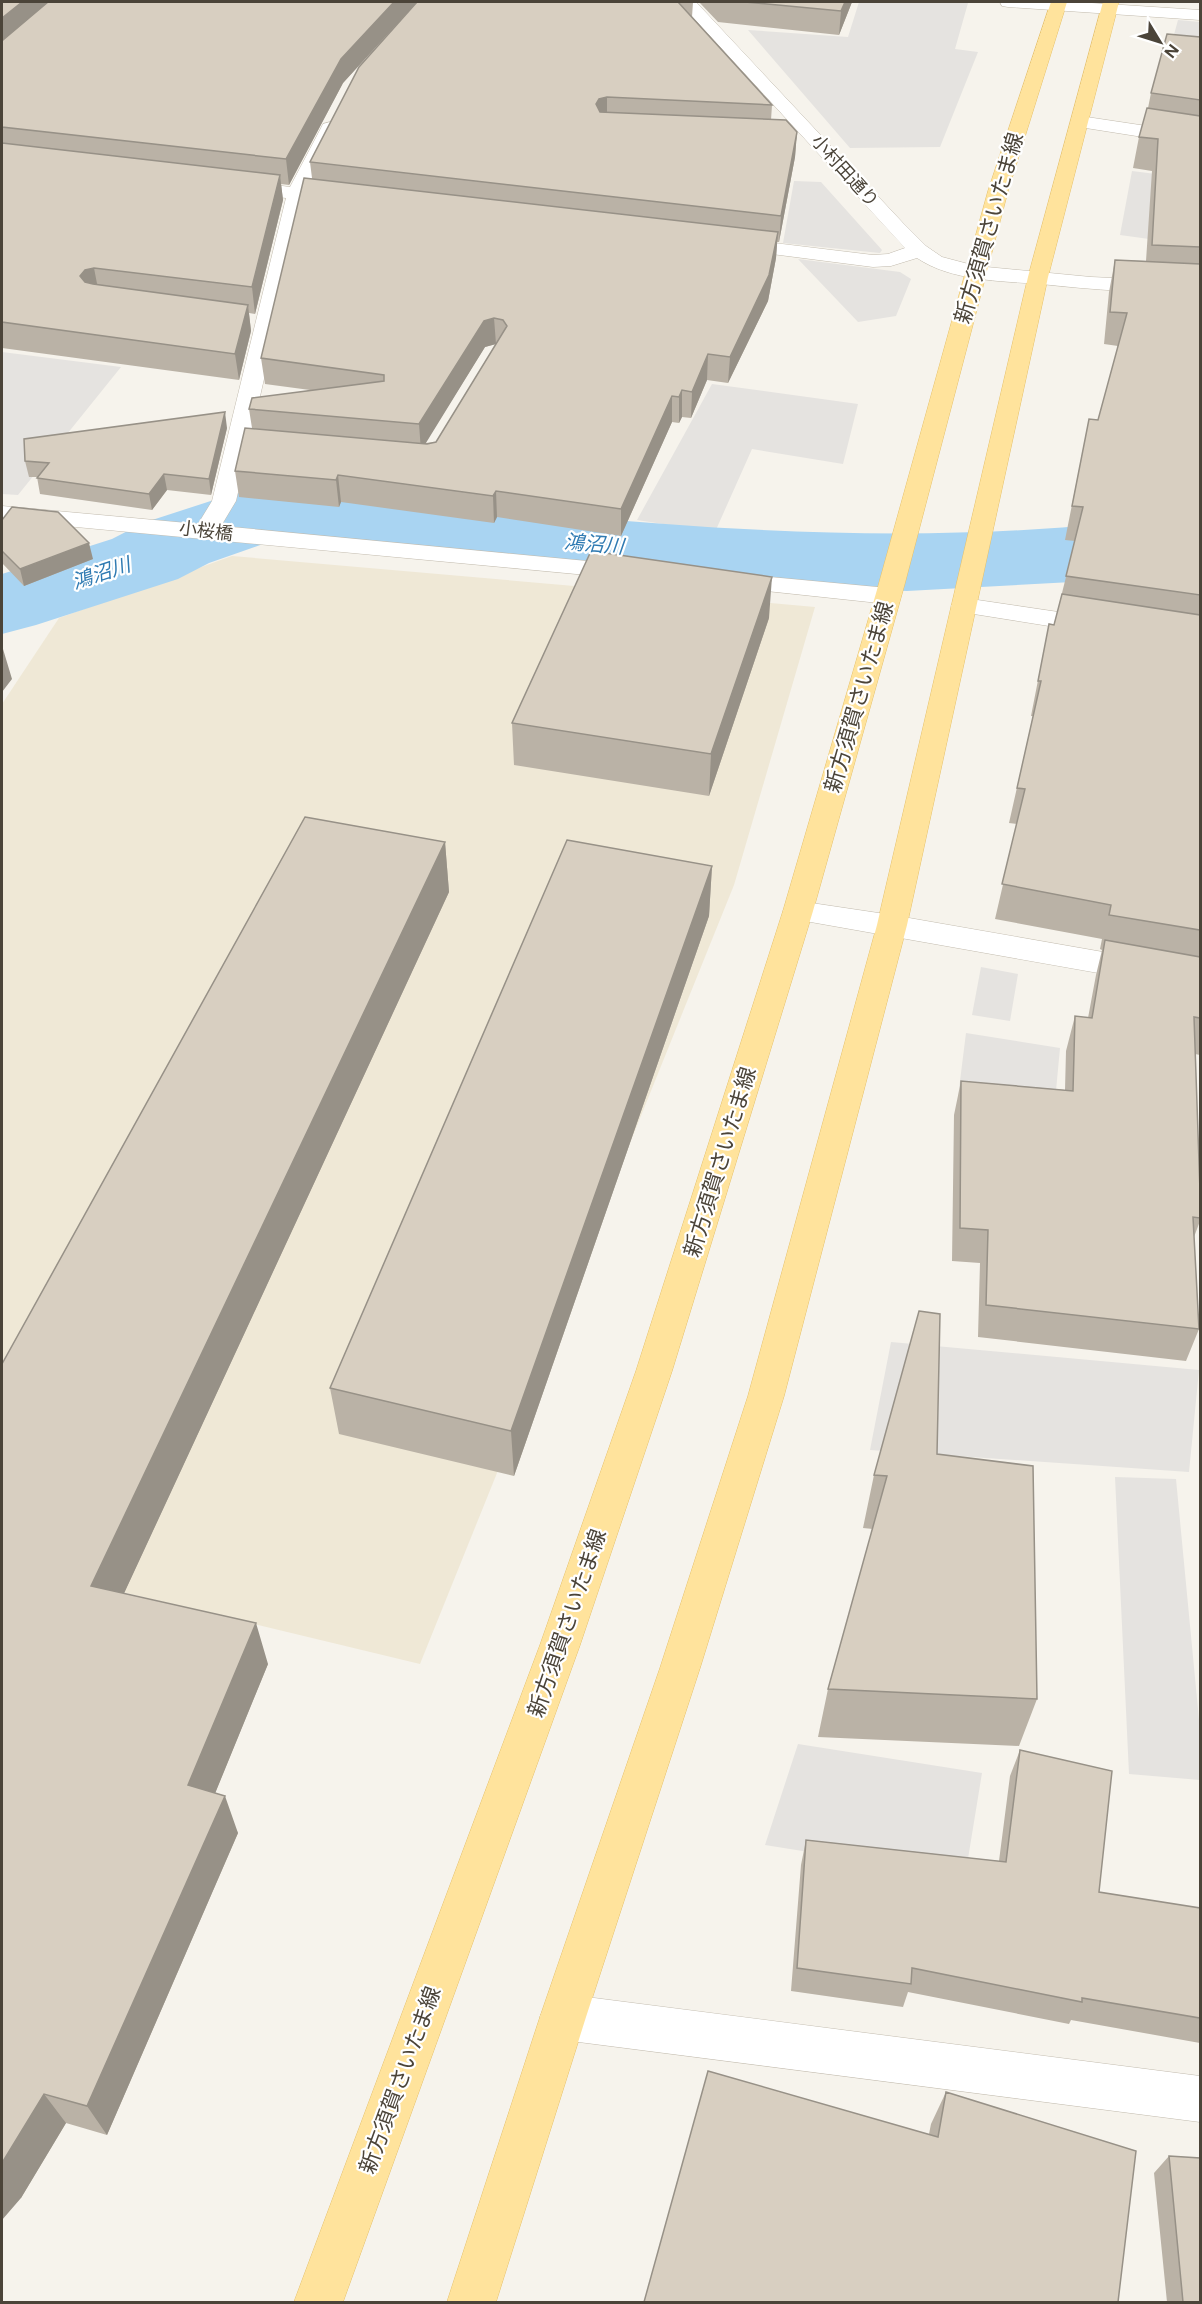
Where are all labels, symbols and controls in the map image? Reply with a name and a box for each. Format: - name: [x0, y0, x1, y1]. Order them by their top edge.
- north arrow: [1130, 12, 1190, 72]
- text: N: [1160, 40, 1183, 62]
- street label: 新方須賀さいたま線: [949, 129, 1029, 327]
- street label: 小村田通り: [807, 130, 883, 212]
- street label: 小桜橋: [178, 517, 234, 545]
- water label: 鴻沼川: [563, 529, 627, 559]
- water label: 鴻沼川: [69, 552, 135, 594]
- street label: 新方須賀さいたま線: [819, 598, 899, 796]
- street label: 新方須賀さいたま線: [678, 1064, 762, 1260]
- street label: 新方須賀さいたま線: [522, 1525, 612, 1721]
- street label: 新方須賀さいたま線: [354, 1983, 446, 2177]

